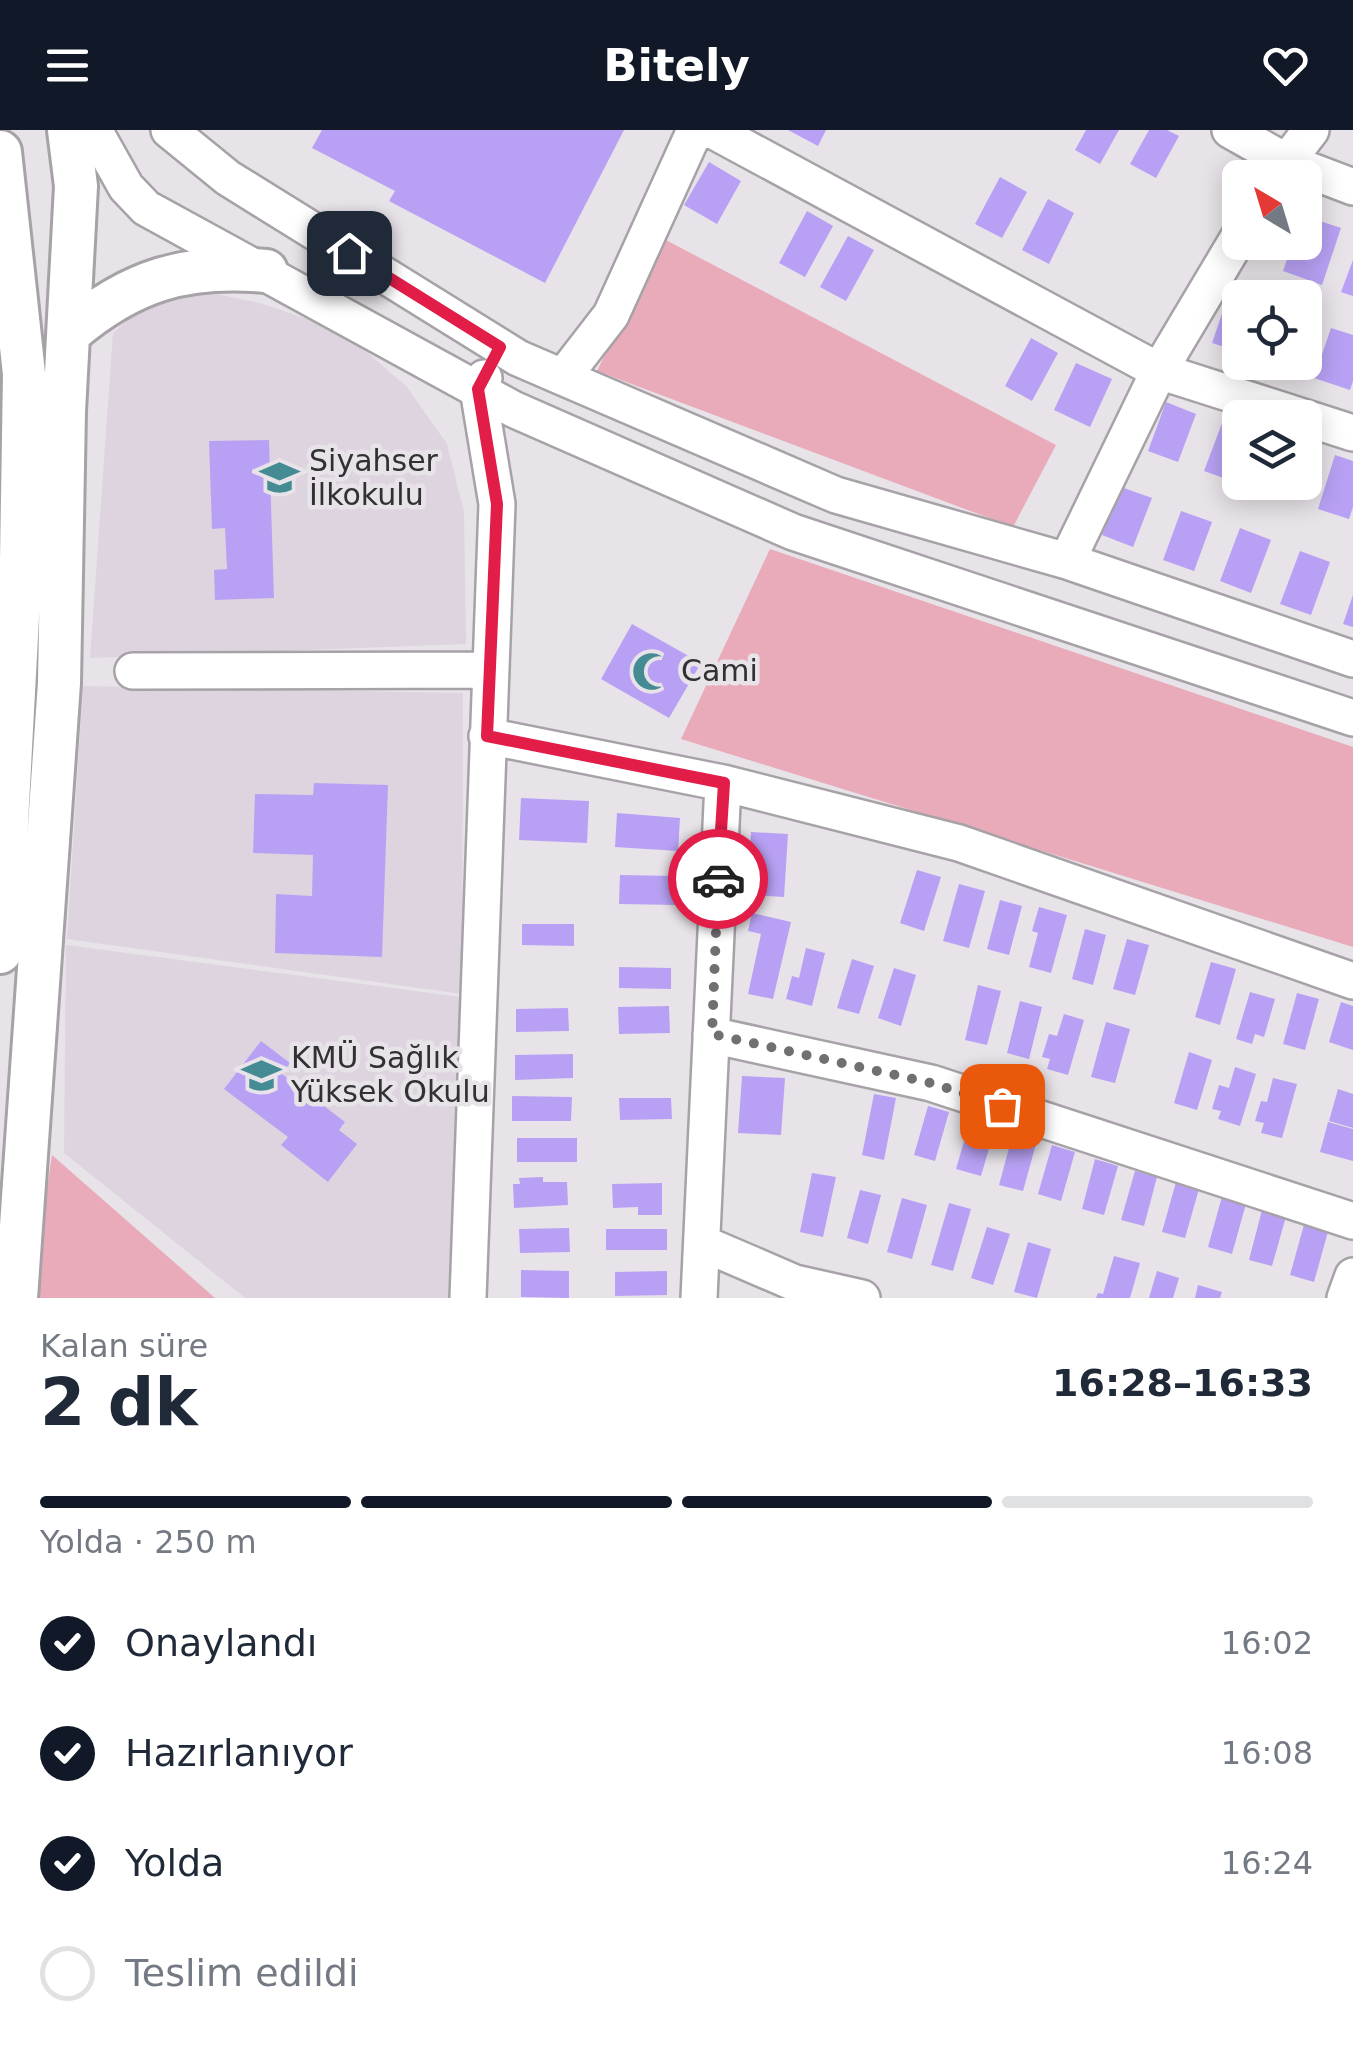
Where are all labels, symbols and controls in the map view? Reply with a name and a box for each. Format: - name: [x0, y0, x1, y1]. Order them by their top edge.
- icon: menu: [40, 38, 95, 93]
- icon: heart: [1258, 38, 1313, 93]
- text: Bitely: [603, 39, 750, 92]
- north arrow: [1222, 160, 1322, 260]
- map controls: [1222, 160, 1322, 500]
- pin: [307, 211, 392, 296]
- icon: home: [322, 226, 377, 281]
- button: locate: [1222, 280, 1322, 380]
- button: layers: [1222, 400, 1322, 500]
- place label: Siyahser İlkokulu: [309, 443, 439, 512]
- school or university icon: Siyahser İlkokulu: [258, 457, 300, 499]
- mosque icon: Cami: [630, 650, 672, 692]
- place label: Cami: [681, 653, 758, 688]
- courier: [668, 829, 768, 929]
- icon: car: [691, 852, 746, 907]
- place label: KMÜ Sağlık Yüksek Okulu: [290, 1040, 490, 1109]
- school or university icon: KMÜ Sağlık Yüksek Okulu: [240, 1054, 282, 1096]
- pin: [960, 1064, 1045, 1149]
- icon: bag: [975, 1079, 1030, 1134]
- text: Kalan süre: [40, 1327, 208, 1365]
- text: 16:28–16:33: [1052, 1361, 1313, 1405]
- text: 2 dk: [40, 1365, 198, 1440]
- text: Yolda · 250 m: [40, 1523, 257, 1561]
- icon: check: [40, 1616, 95, 1671]
- text: Onaylandı: [125, 1621, 317, 1665]
- text: 16:02: [1221, 1624, 1313, 1662]
- icon: check: [40, 1726, 95, 1781]
- text: Hazırlanıyor: [125, 1731, 353, 1775]
- text: 16:08: [1221, 1734, 1313, 1772]
- icon: check: [40, 1836, 95, 1891]
- text: Yolda: [125, 1841, 224, 1885]
- text: 16:24: [1221, 1844, 1313, 1882]
- text: Teslim edildi: [125, 1951, 358, 1995]

